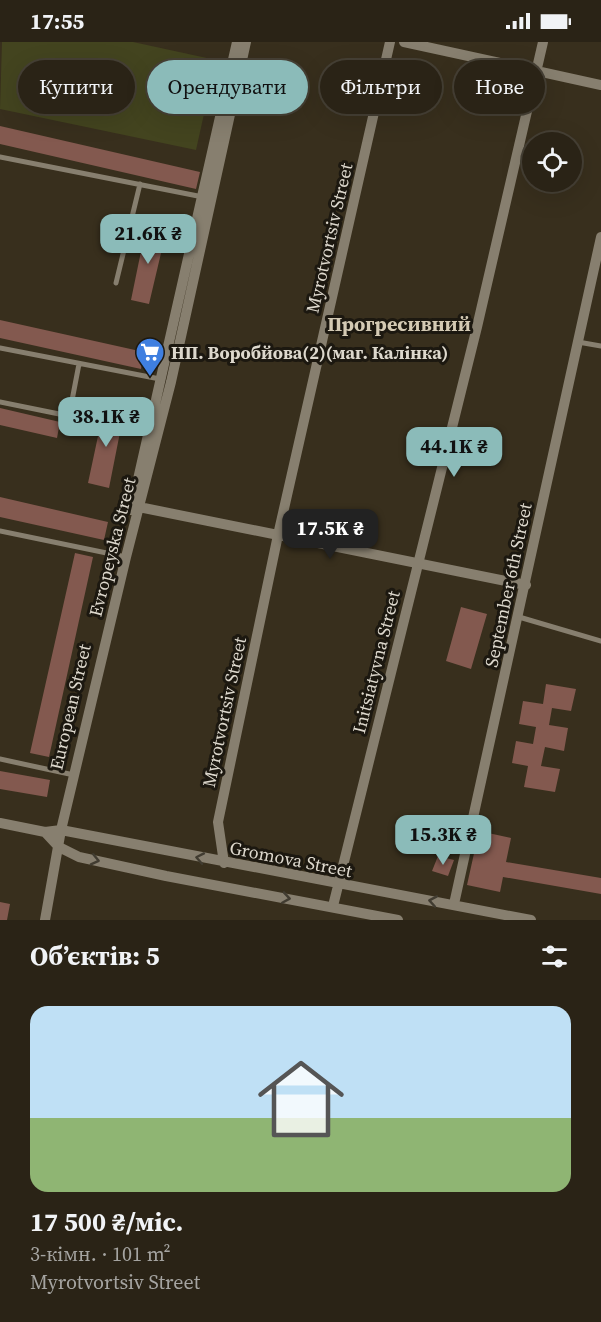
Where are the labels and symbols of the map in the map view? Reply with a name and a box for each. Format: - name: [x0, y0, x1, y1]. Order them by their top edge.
- street label: Myrotvortsiv Street: [300, 160, 358, 315]
- pin: 21.6K ₴: [93, 214, 203, 265]
- district label: Прогресивний: [327, 310, 471, 338]
- supermarket icon: НП. Воробйова(2)(маг. Калінка): [134, 336, 166, 378]
- place label: НП. Воробйова(2)(маг. Калінка): [171, 340, 448, 365]
- pin: 38.1K ₴: [51, 397, 161, 448]
- pin: 44.1K ₴: [399, 427, 509, 478]
- street label: Evropeyska Street: [83, 475, 141, 619]
- street label: September 6th Street: [478, 500, 538, 670]
- pin: 17.5K ₴: [275, 509, 385, 560]
- street label: Initsiatyvna Street: [346, 588, 406, 736]
- street label: Myrotvortsiv Street: [196, 634, 252, 790]
- street label: European Street: [43, 641, 97, 772]
- pin: 15.3K ₴: [388, 815, 498, 866]
- street label: Gromova Street: [228, 835, 355, 883]
- one-way arrow: [195, 852, 205, 865]
- one-way arrow: [90, 853, 100, 866]
- one-way arrow: [281, 891, 291, 904]
- one-way arrow: [428, 895, 438, 908]

